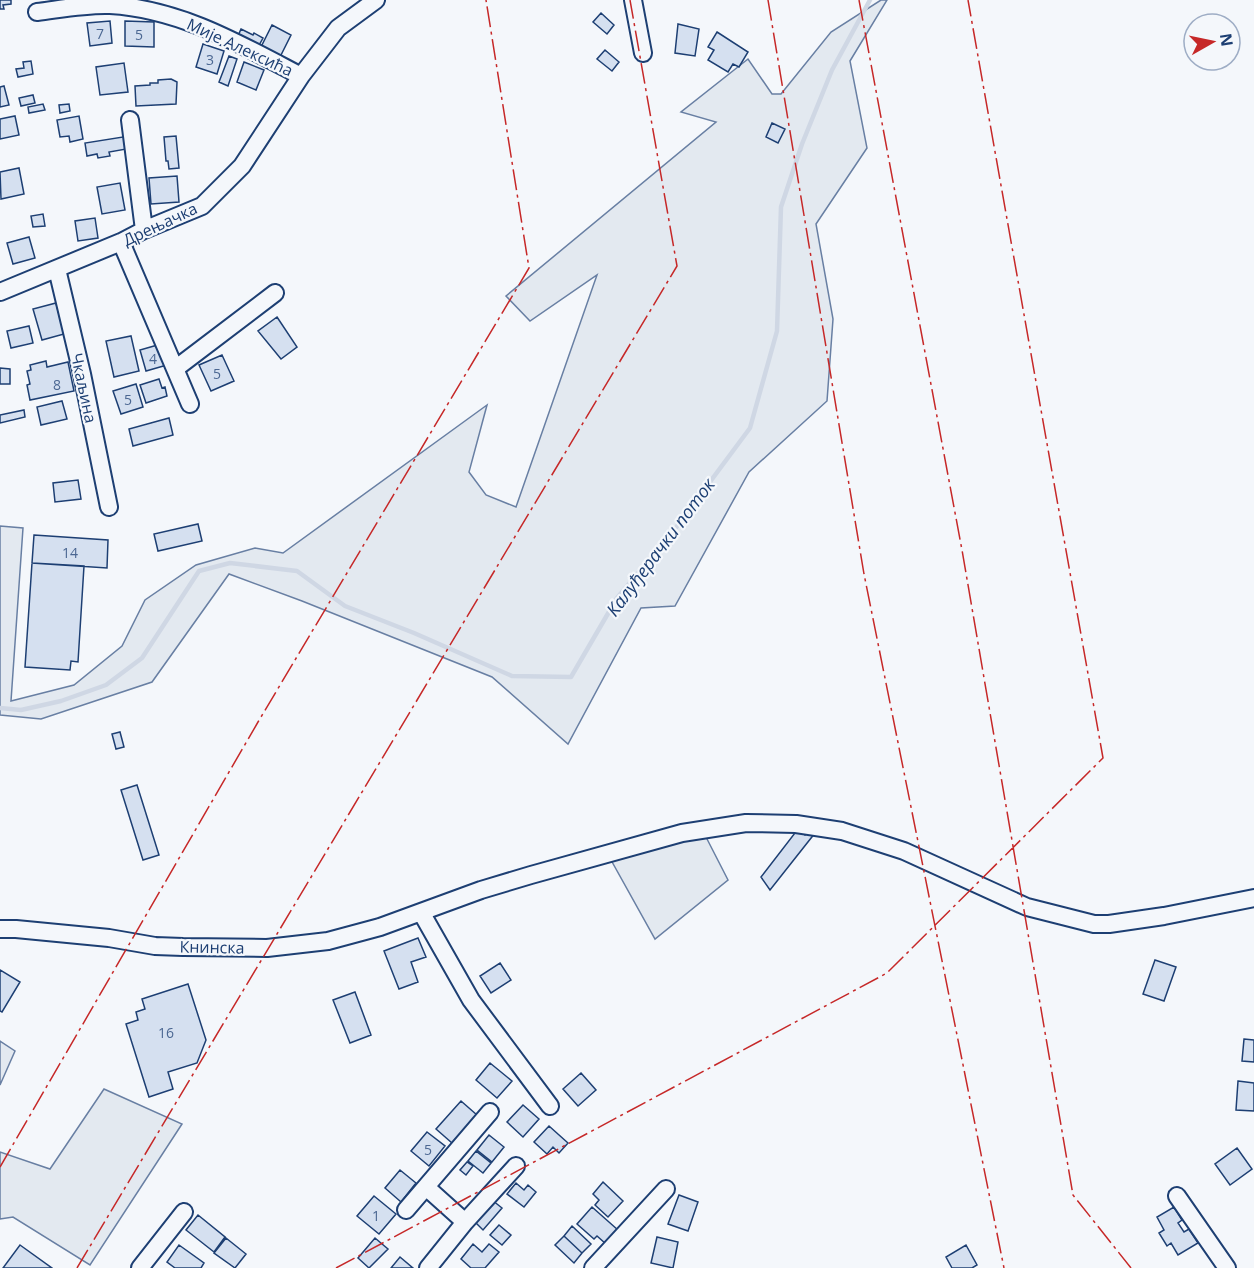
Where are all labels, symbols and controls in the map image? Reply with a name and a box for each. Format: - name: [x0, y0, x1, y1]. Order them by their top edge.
- north arrow: [1182, 12, 1242, 72]
- street label: Мије Алексића: [183, 13, 297, 81]
- house number: 7: [96, 24, 104, 43]
- house number: 5: [135, 25, 143, 44]
- text: N: [1215, 32, 1239, 48]
- house number: 3: [206, 50, 214, 69]
- street label: Дрењачка: [119, 197, 201, 251]
- house number: 4: [149, 349, 157, 368]
- street label: Чкаљина: [66, 351, 102, 425]
- house number: 5: [213, 364, 221, 383]
- house number: 8: [53, 375, 61, 394]
- house number: 5: [124, 390, 132, 409]
- water label: Калуђерачки поток: [600, 472, 721, 621]
- house number: 14: [62, 543, 78, 562]
- street label: Книнска: [179, 935, 245, 959]
- house number: 16: [158, 1023, 174, 1042]
- house number: 5: [424, 1140, 432, 1159]
- house number: 1: [372, 1206, 380, 1225]

